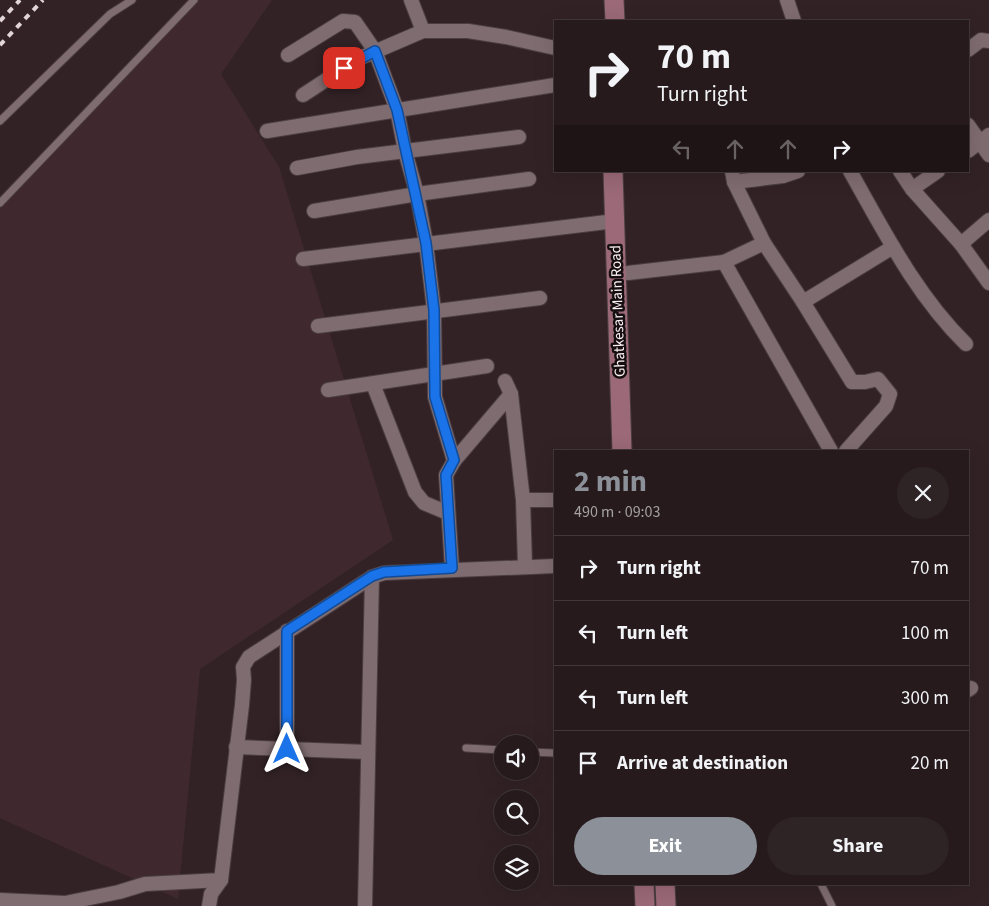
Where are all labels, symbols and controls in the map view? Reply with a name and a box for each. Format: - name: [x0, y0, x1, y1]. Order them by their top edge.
- text: 70 m: [657, 32, 731, 82]
- icon: right: [574, 40, 639, 105]
- pin: [323, 47, 365, 89]
- icon: arrive: [330, 54, 358, 82]
- text: Turn right: [657, 78, 747, 110]
- icon: left: [668, 135, 696, 163]
- icon: ahead: [721, 135, 749, 163]
- icon: ahead: [774, 135, 802, 163]
- icon: right: [827, 135, 855, 163]
- street label: Ghatkesar Main Road: [605, 245, 631, 377]
- text: 2 min: [574, 460, 647, 503]
- button: close: [897, 467, 949, 519]
- text: 490 m · 09:03: [574, 501, 661, 523]
- icon: right: [574, 554, 602, 582]
- text: Turn right: [617, 555, 701, 582]
- text: 70 m: [911, 555, 949, 582]
- icon: left: [574, 619, 602, 647]
- text: Turn left: [617, 620, 688, 647]
- text: 100 m: [901, 620, 949, 647]
- icon: left: [574, 684, 602, 712]
- text: Turn left: [617, 685, 688, 712]
- text: 300 m: [901, 685, 949, 712]
- position arrow: [260, 722, 312, 774]
- map controls: [494, 735, 539, 890]
- button: sound: [494, 735, 539, 780]
- icon: arrive: [574, 749, 602, 777]
- text: Arrive at destination: [617, 750, 788, 777]
- text: 20 m: [911, 750, 949, 777]
- button: search: [494, 790, 539, 835]
- button: Exit: [574, 817, 757, 875]
- button: Share: [767, 817, 949, 875]
- button: layers: [494, 845, 539, 890]

